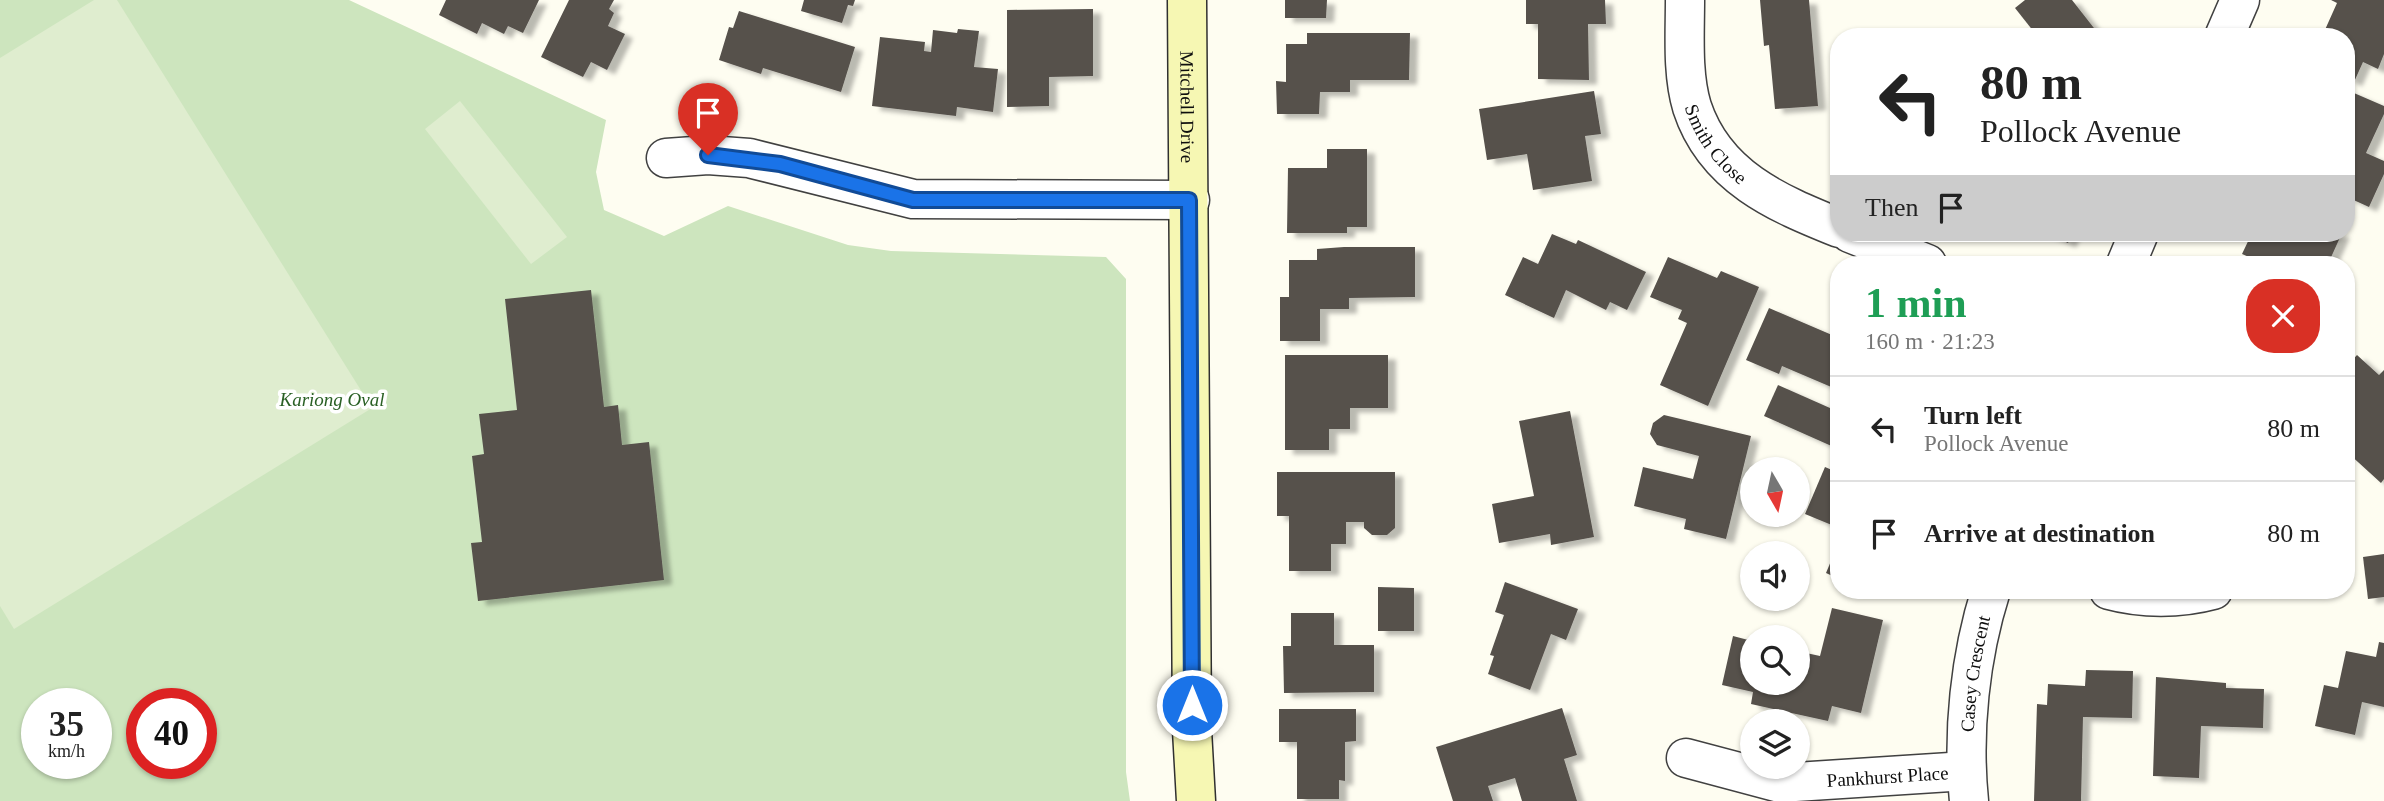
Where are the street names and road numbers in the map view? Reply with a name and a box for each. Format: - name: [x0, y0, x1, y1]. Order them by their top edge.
- street label: Mitchell Drive: [1177, 51, 1199, 163]
- street label: Smith Close: [1681, 101, 1751, 188]
- street label: Casey Crescent: [1956, 612, 1994, 732]
- street label: Pankhurst Place: [1826, 762, 1949, 790]

